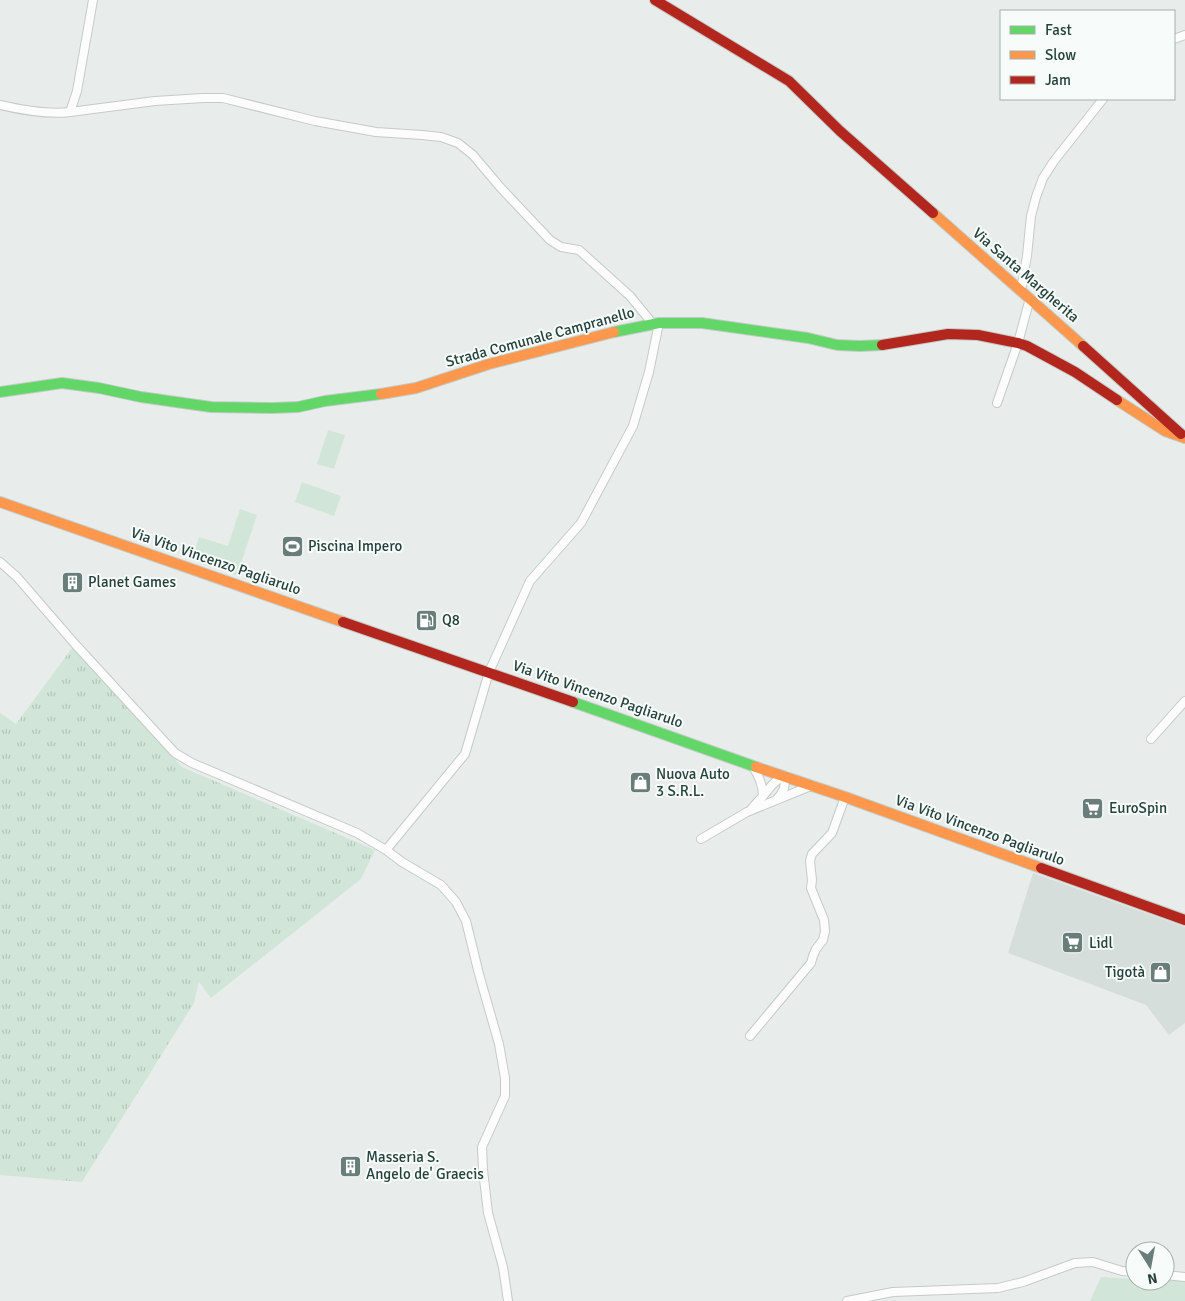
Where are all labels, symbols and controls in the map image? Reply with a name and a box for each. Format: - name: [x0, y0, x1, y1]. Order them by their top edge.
- legend: [1000, 10, 1175, 100]
- text: Fast: [1045, 21, 1072, 39]
- text: Slow: [1045, 46, 1076, 64]
- text: Jam: [1045, 71, 1071, 89]
- street label: Via Santa Margherita: [969, 224, 1083, 326]
- street label: Strada Comunale Campranello: [444, 303, 637, 371]
- street label: Via Vito Vincenzo Pagliarulo: [128, 523, 304, 599]
- sports icon: Piscina Impero: [280, 534, 304, 558]
- place label: Piscina Impero: [308, 537, 403, 555]
- building icon: Planet Games: [60, 570, 84, 594]
- place label: Planet Games: [88, 573, 176, 591]
- fuel station icon: Q8: [414, 608, 438, 632]
- place label: Q8: [442, 611, 460, 629]
- street label: Via Vito Vincenzo Pagliarulo: [510, 656, 686, 732]
- place label: Nuova Auto 3 S.R.L.: [656, 765, 730, 800]
- shop icon: Nuova Auto 3 S.R.L.: [628, 771, 652, 795]
- street label: Via Vito Vincenzo Pagliarulo: [893, 791, 1067, 869]
- supermarket icon: EuroSpin: [1081, 796, 1105, 820]
- place label: EuroSpin: [1109, 799, 1167, 817]
- supermarket icon: Lidl: [1061, 931, 1085, 955]
- place label: Lidl: [1089, 934, 1113, 952]
- shop icon: Tigotà: [1149, 960, 1173, 984]
- place label: Tigotà: [1105, 963, 1145, 981]
- place label: Masseria S. Angelo de' Graecis: [366, 1148, 484, 1183]
- building icon: Masseria S. Angelo de' Graecis: [338, 1154, 362, 1178]
- north arrow: [1125, 1241, 1175, 1291]
- text: N: [1146, 1269, 1159, 1288]

